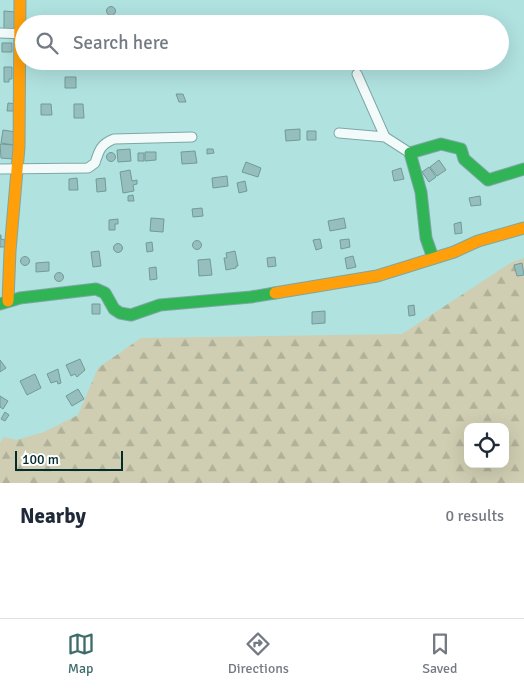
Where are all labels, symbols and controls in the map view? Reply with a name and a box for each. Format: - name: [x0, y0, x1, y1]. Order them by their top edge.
- search box: [15, 15, 509, 70]
- icon: search: [33, 29, 61, 57]
- text: Search here: [73, 31, 169, 55]
- map controls: [464, 423, 509, 468]
- button: locate: [464, 423, 509, 468]
- scale bar: [15, 448, 122, 471]
- text: 100 m: [22, 451, 59, 468]
- text: Nearby: [20, 503, 86, 529]
- text: 0 results: [445, 506, 504, 526]
- tab: Map: [67, 630, 95, 677]
- tab: Directions: [228, 630, 289, 677]
- tab: Saved: [422, 630, 457, 677]

